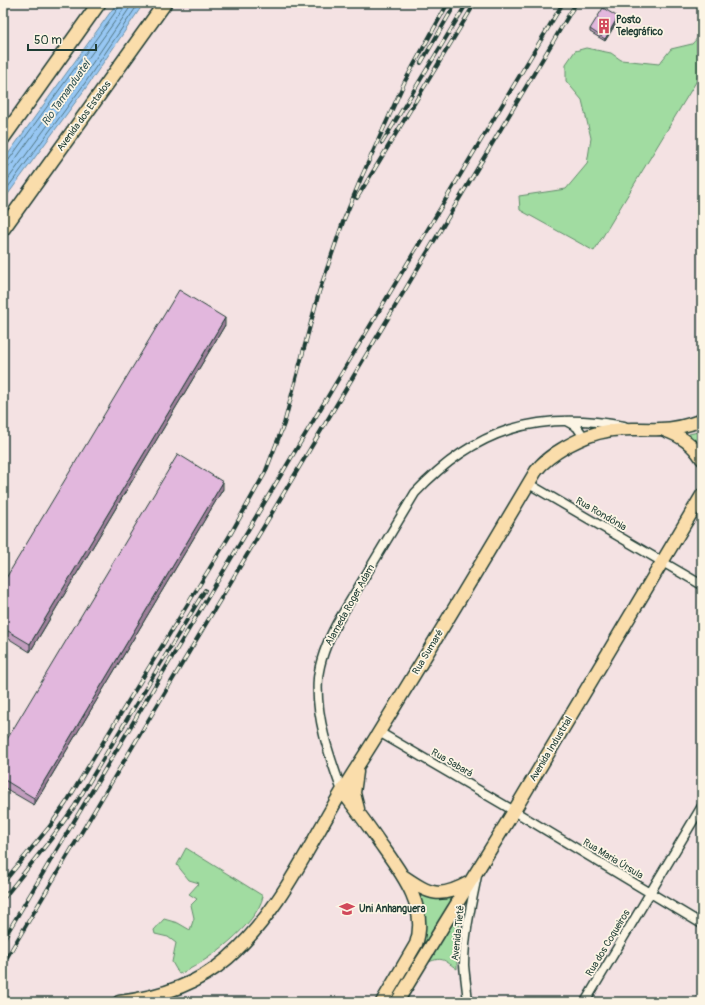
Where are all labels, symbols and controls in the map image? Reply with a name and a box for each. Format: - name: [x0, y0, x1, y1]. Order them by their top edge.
- place label: Posto Telegráfico: [615, 14, 663, 38]
- building icon: Posto Telegráfico: [595, 17, 613, 35]
- scale bar: [28, 26, 96, 52]
- text: 50 m: [34, 33, 62, 48]
- water label: Rio Tamanduateí: [39, 56, 94, 128]
- street label: Avenida dos Estados: [54, 78, 114, 153]
- street label: Rua Rondônia: [573, 495, 629, 534]
- street label: Alameda Roger Adam: [323, 562, 377, 648]
- street label: Rua Sumaré: [410, 627, 446, 677]
- street label: Avenida Industrial: [527, 714, 575, 784]
- street label: Rua Sabará: [429, 746, 475, 780]
- street label: Rua Maria Úrsula: [581, 835, 646, 882]
- school or university icon: Uni Anhanguera: [338, 900, 356, 918]
- place label: Uni Anhanguera: [359, 903, 426, 915]
- street label: Avenida Tietê: [449, 905, 467, 961]
- street label: Rua dos Coqueiros: [583, 907, 633, 978]

